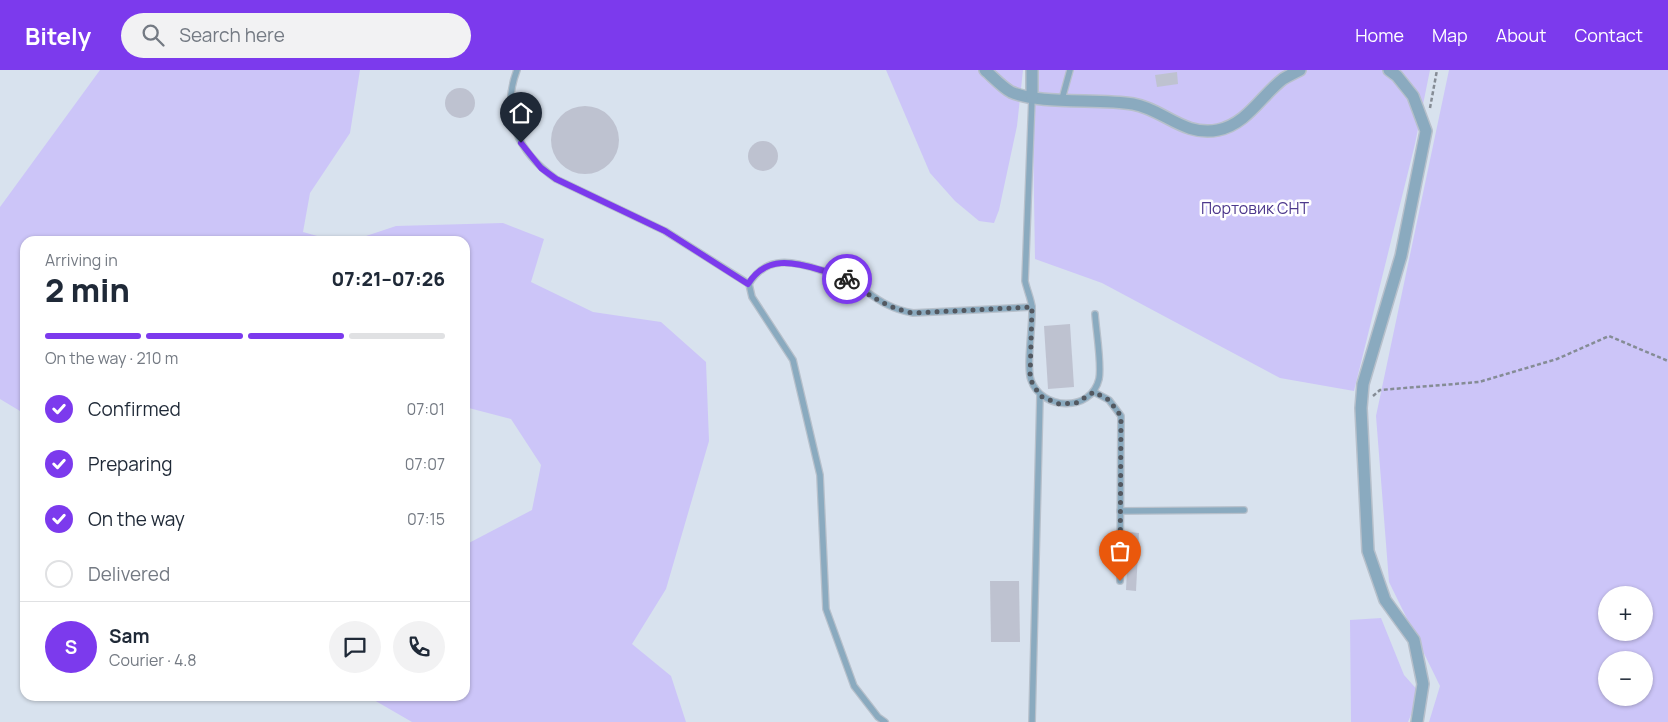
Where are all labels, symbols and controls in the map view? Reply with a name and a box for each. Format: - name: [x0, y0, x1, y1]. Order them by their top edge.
- search box: [121, 13, 471, 58]
- text: Bitely: [25, 19, 91, 52]
- icon: search: [139, 21, 167, 49]
- text: Search here: [179, 22, 285, 48]
- text: Home: [1355, 23, 1404, 47]
- text: Map: [1432, 23, 1468, 47]
- text: About: [1496, 23, 1546, 47]
- text: Contact: [1574, 23, 1643, 47]
- pin: [500, 92, 542, 143]
- icon: home: [507, 99, 535, 127]
- park label: Портовик СНТ: [1201, 197, 1310, 219]
- text: Arriving in: [45, 249, 118, 271]
- courier: [822, 254, 872, 304]
- icon: bike: [833, 265, 861, 293]
- text: 07:21–07:26: [331, 266, 445, 292]
- text: 2 min: [45, 268, 130, 312]
- text: On the way · 210 m: [45, 347, 178, 369]
- icon: check: [45, 395, 73, 423]
- text: Confirmed: [88, 396, 181, 422]
- text: 07:01: [406, 398, 445, 420]
- icon: check: [45, 450, 73, 478]
- text: Preparing: [88, 451, 173, 477]
- text: 07:07: [405, 453, 445, 475]
- icon: check: [45, 505, 73, 533]
- text: On the way: [88, 506, 185, 532]
- text: 07:15: [407, 508, 445, 530]
- pin: [1099, 530, 1141, 581]
- icon: bag: [1106, 537, 1134, 565]
- text: Delivered: [88, 561, 170, 587]
- map controls: [1598, 586, 1653, 706]
- button: +: [1598, 586, 1653, 641]
- button: chat: [329, 621, 381, 673]
- button: phone: [393, 621, 445, 673]
- text: Sam: [109, 623, 150, 649]
- text: S: [65, 634, 77, 660]
- text: Courier · 4.8: [109, 649, 197, 671]
- button: −: [1598, 651, 1653, 706]

